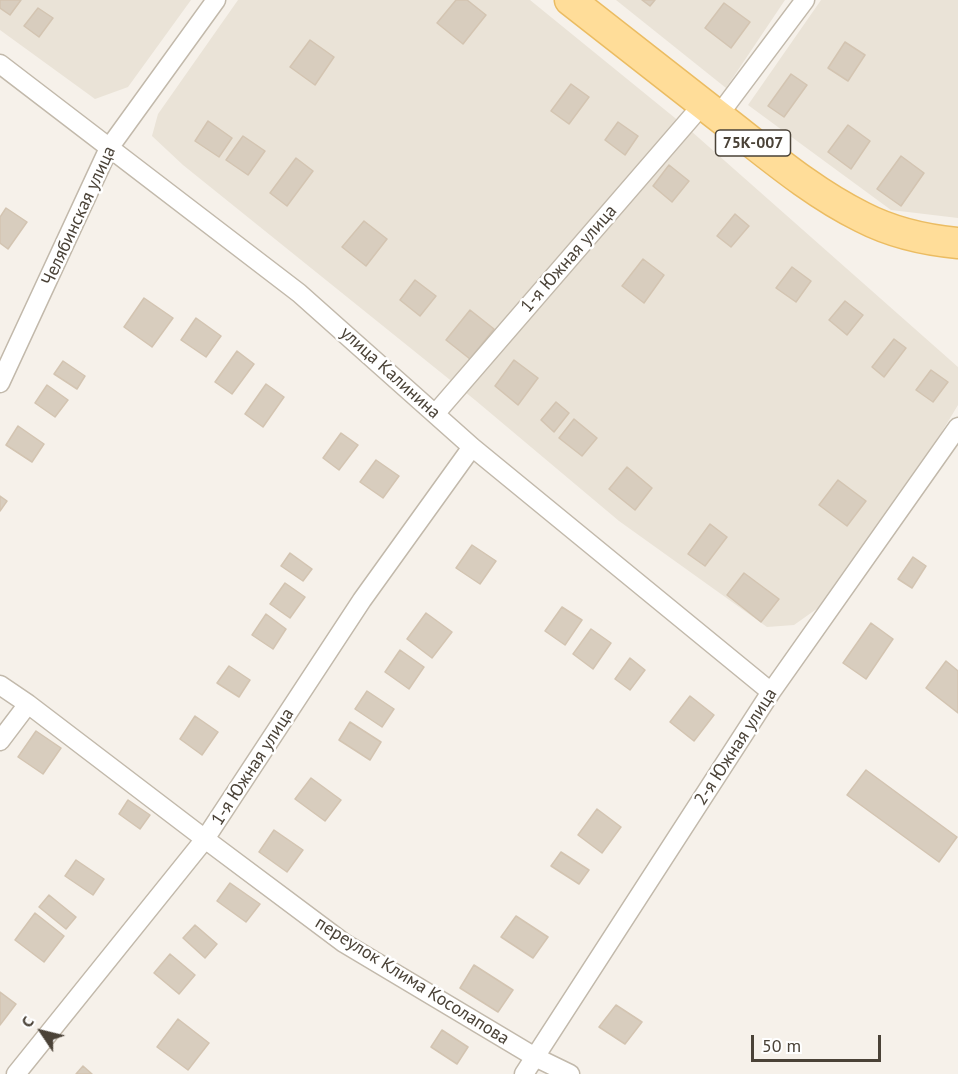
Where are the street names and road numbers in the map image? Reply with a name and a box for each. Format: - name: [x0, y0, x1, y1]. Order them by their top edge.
- road number: 75К-007: [716, 130, 790, 156]
- street label: Челябинская улица: [37, 143, 121, 289]
- street label: 1-я Южная улица: [516, 201, 622, 317]
- street label: улица Калинина: [335, 322, 445, 424]
- street label: 2-я Южная улица: [690, 684, 782, 810]
- street label: 1-я Южная улица: [207, 704, 299, 830]
- street label: переулок Клима Косолапова: [311, 912, 513, 1050]

